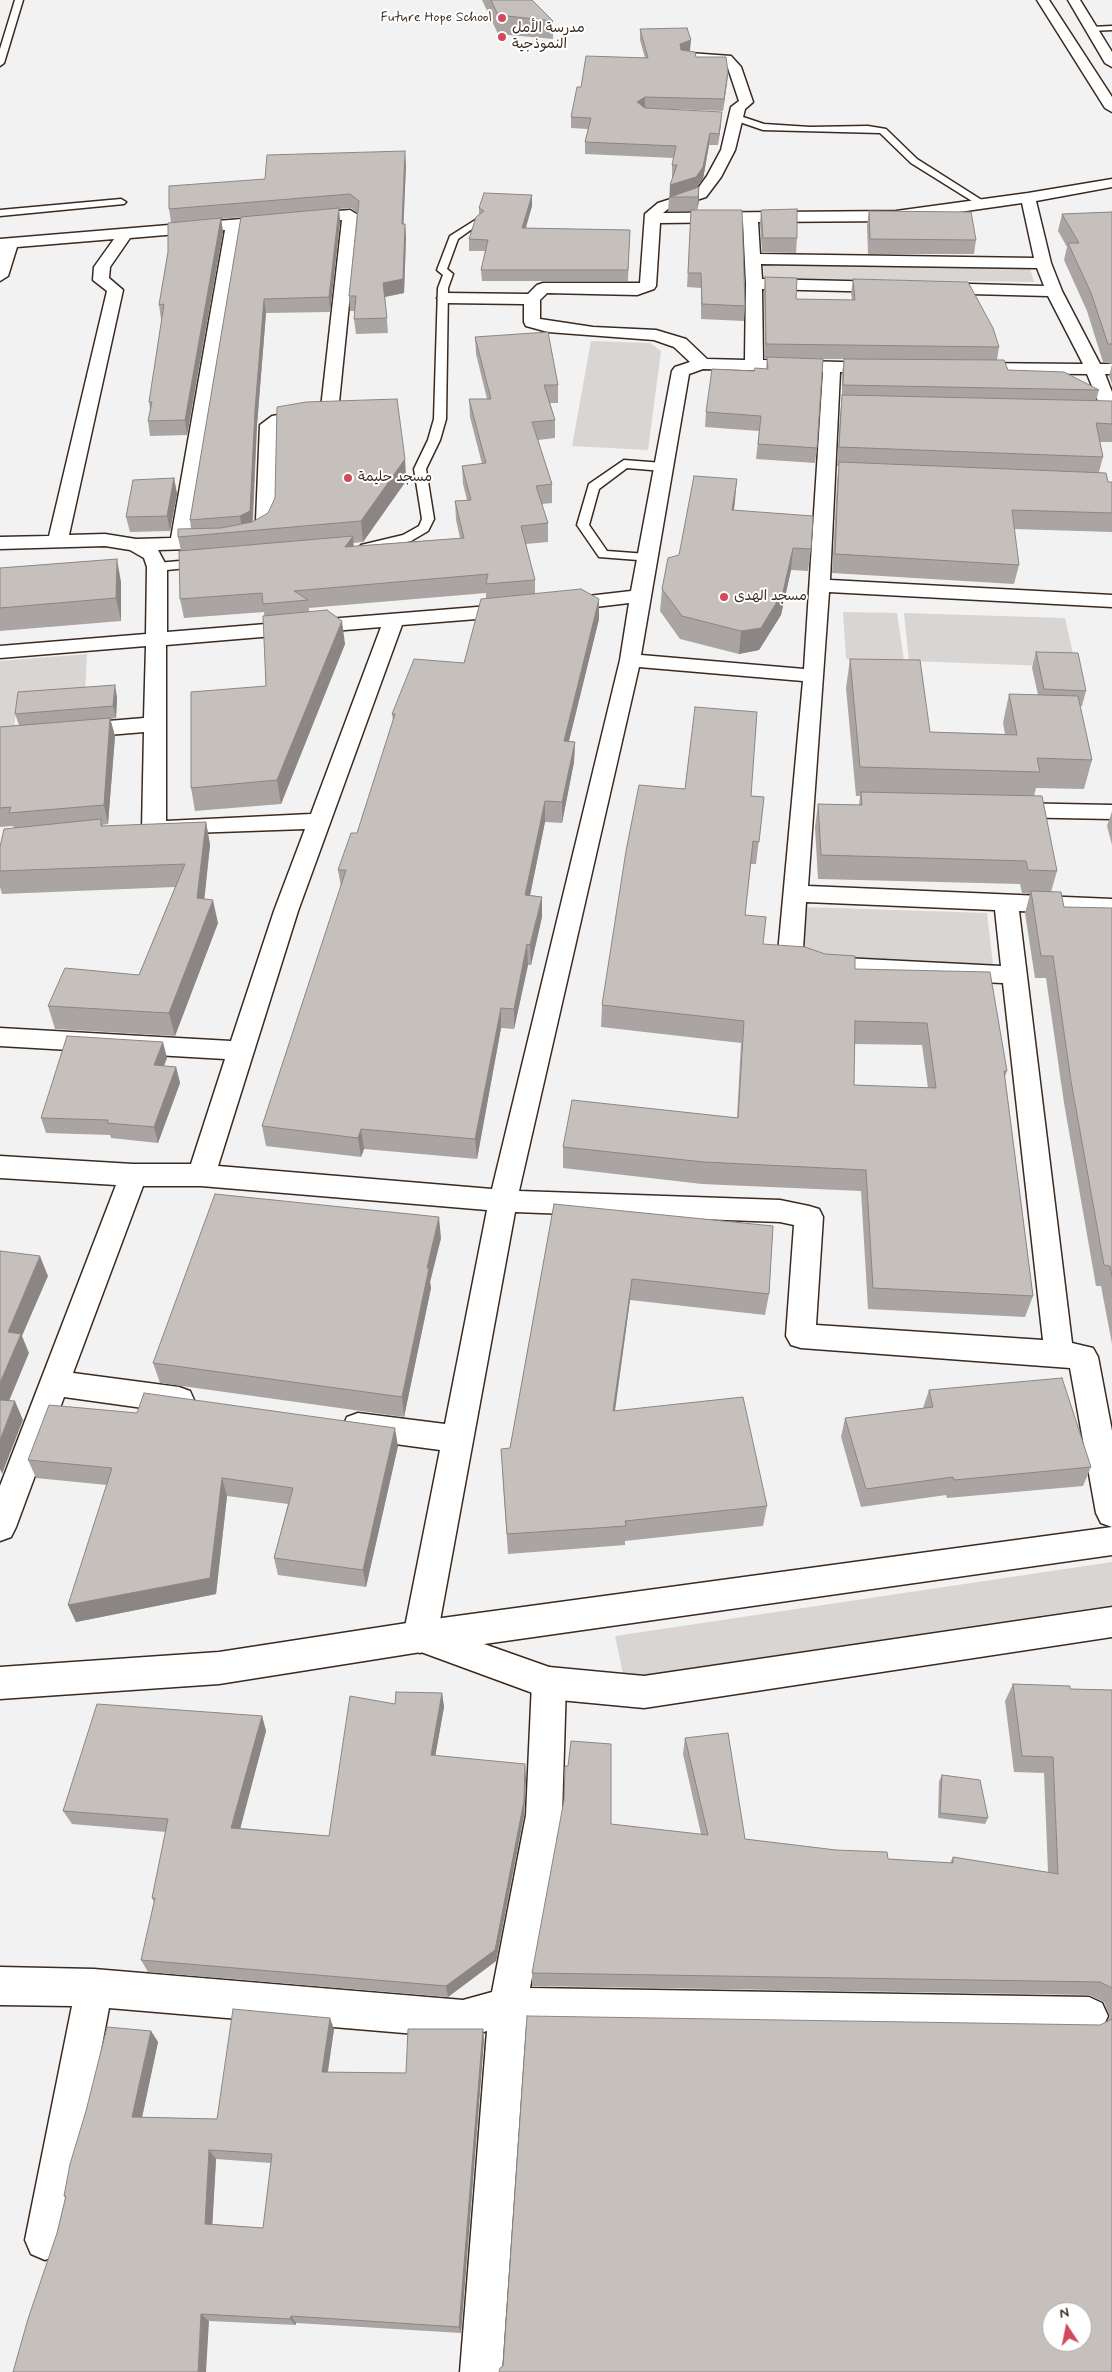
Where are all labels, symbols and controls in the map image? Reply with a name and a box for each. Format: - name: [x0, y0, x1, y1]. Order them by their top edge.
- place label: Future Hope School: [381, 10, 492, 26]
- marker: Future Hope School: [496, 12, 508, 24]
- place label: مدرسة الأمل النموذجية: [512, 21, 585, 54]
- marker: مدرسة الأمل النموذجية: [496, 31, 508, 43]
- place label: مسجد حليمة: [358, 470, 432, 486]
- marker: مسجد حليمة: [342, 472, 354, 484]
- place label: مسجد الهدى: [734, 589, 807, 605]
- marker: مسجد الهدى: [718, 591, 730, 603]
- north arrow: [1042, 2302, 1092, 2352]
- text: N: [1058, 2304, 1071, 2323]

